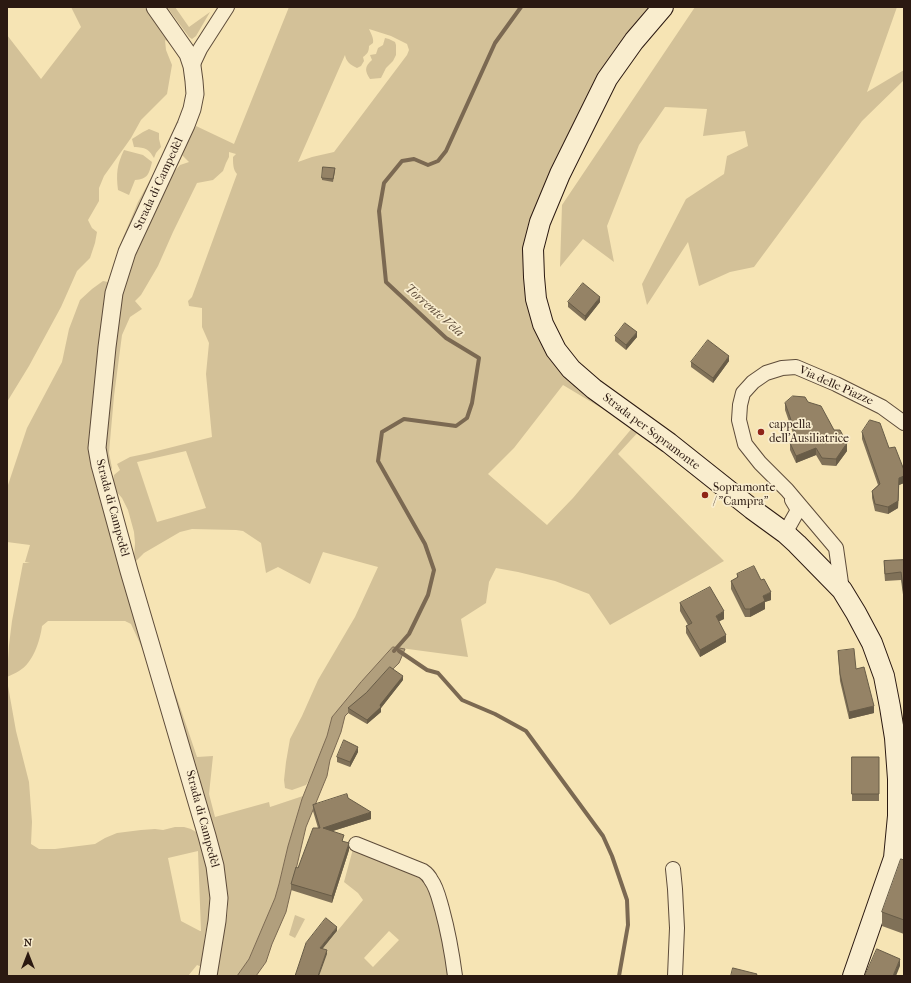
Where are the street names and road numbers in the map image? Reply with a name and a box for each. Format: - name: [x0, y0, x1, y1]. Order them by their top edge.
- street label: Strada di Campedèl: [131, 136, 187, 232]
- street label: Via delle Piazze: [797, 363, 875, 409]
- street label: Strada per Sopramonte: [599, 391, 703, 473]
- street label: Strada di Campedèl: [92, 458, 132, 558]
- street label: Strada di Campedèl: [182, 769, 222, 869]

